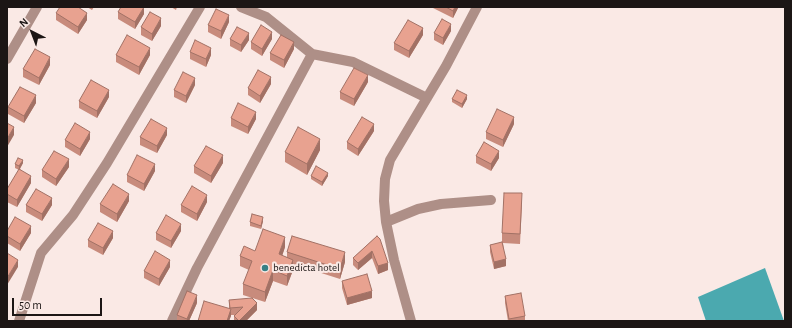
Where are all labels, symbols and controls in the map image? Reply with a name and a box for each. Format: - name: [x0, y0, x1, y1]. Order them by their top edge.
- north arrow: [12, 12, 52, 52]
- text: N: [17, 16, 30, 29]
- place label: benedicta hotel: [273, 261, 340, 275]
- marker: benedicta hotel: [260, 263, 270, 273]
- scale bar: [14, 290, 104, 316]
- text: 50 m: [19, 299, 42, 311]

